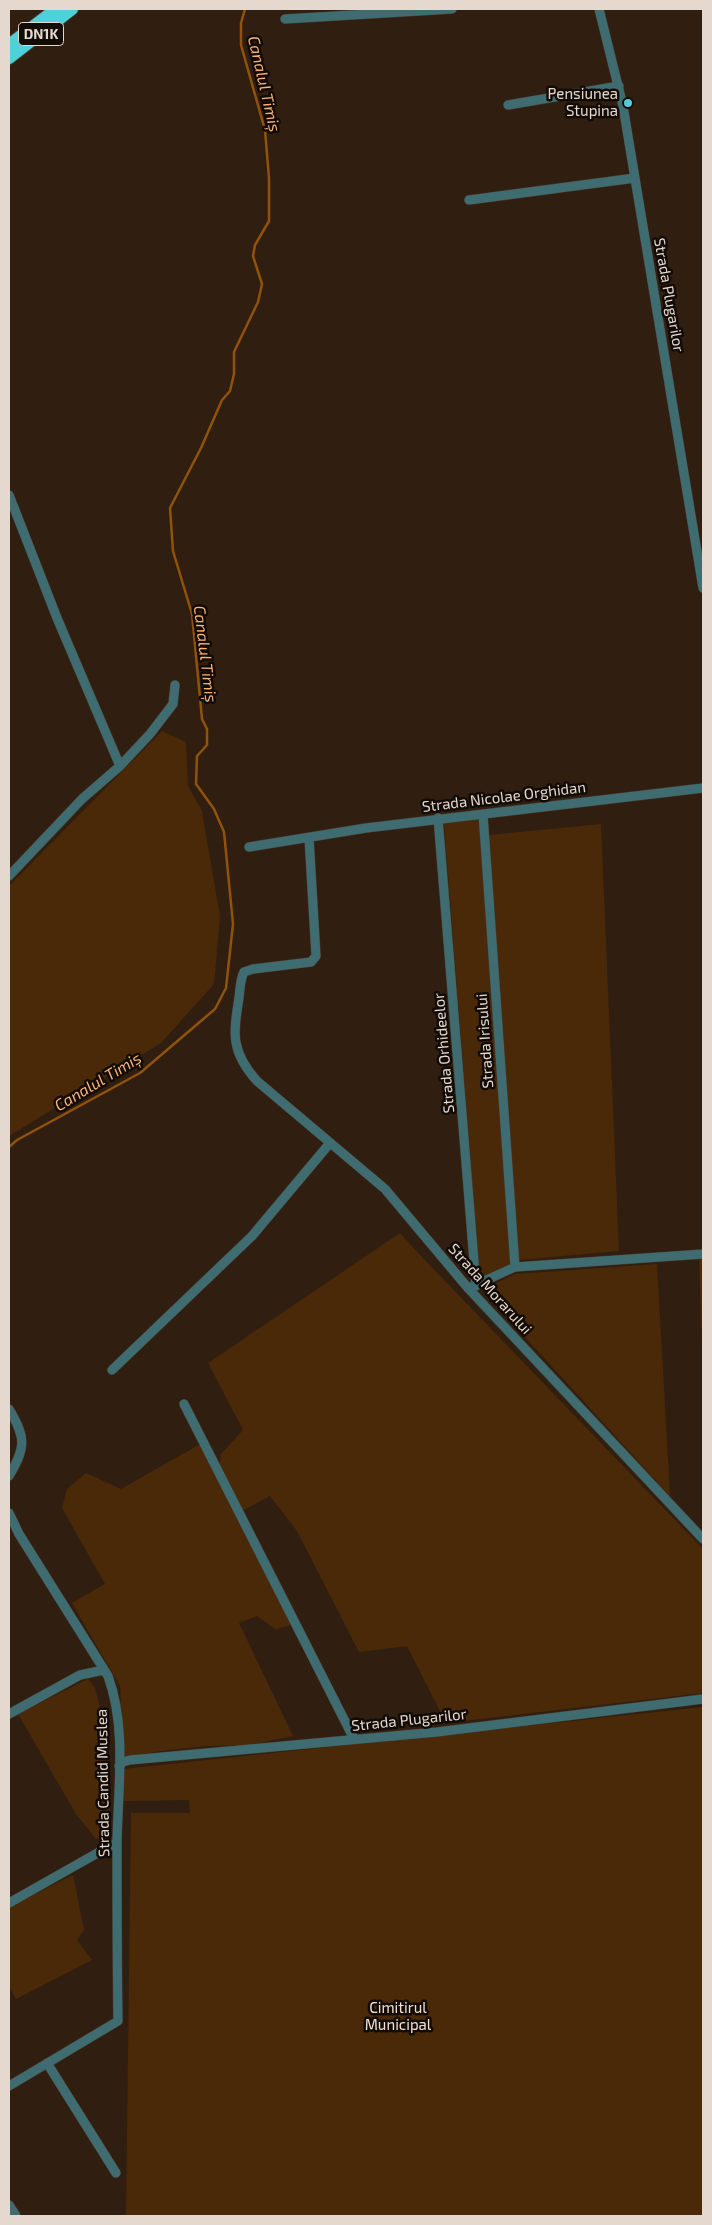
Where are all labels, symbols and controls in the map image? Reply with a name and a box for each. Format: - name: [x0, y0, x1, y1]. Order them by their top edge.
- road number: DN1K: [18, 22, 64, 46]
- water label: Canalul Timiș: [244, 34, 284, 134]
- place label: Pensiunea Stupina: [548, 85, 618, 120]
- marker: Pensiunea Stupina: [622, 97, 634, 109]
- street label: Strada Plugarilor: [650, 237, 688, 353]
- water label: Canalul Timiș: [190, 604, 220, 704]
- street label: Strada Nicolae Orghidan: [421, 778, 587, 816]
- street label: Strada Orhideelor: [430, 992, 458, 1114]
- street label: Strada Irisului: [473, 993, 497, 1089]
- water label: Canalul Timiș: [51, 1049, 145, 1115]
- street label: Strada Morarului: [445, 1240, 535, 1338]
- street label: Strada Plugarilor: [351, 1705, 467, 1735]
- street label: Strada Candid Muslea: [93, 1709, 113, 1857]
- park label: Cimitirul Municipal: [365, 1999, 431, 2034]

